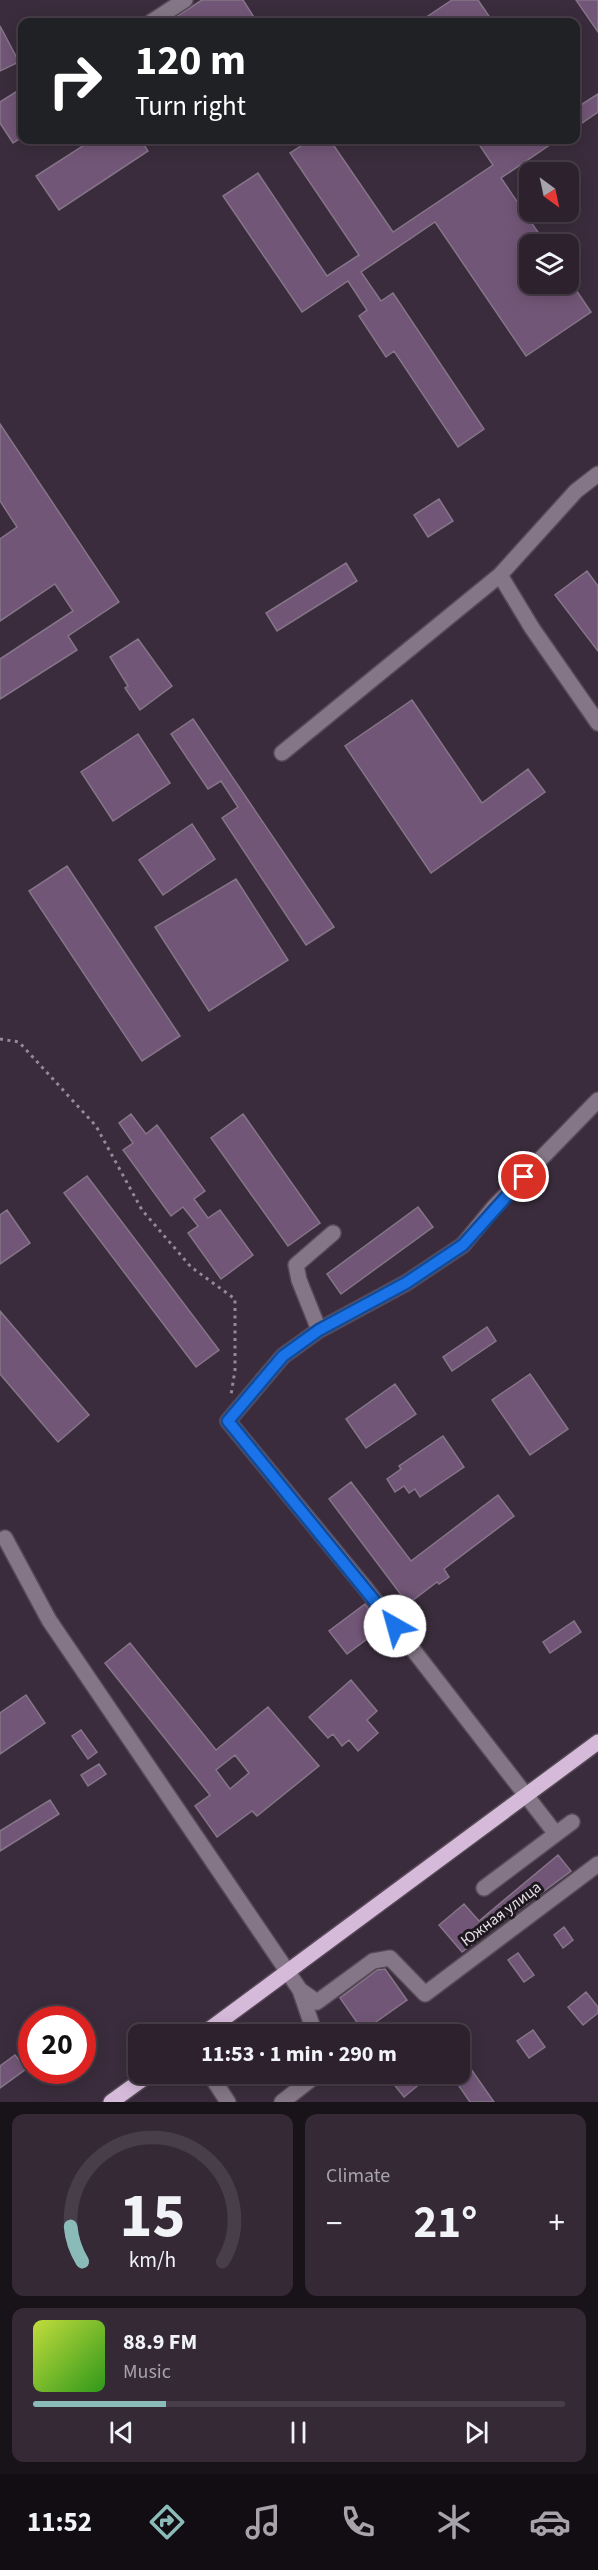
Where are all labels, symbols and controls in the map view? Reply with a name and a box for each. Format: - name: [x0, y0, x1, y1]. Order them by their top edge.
- text: 120 m: [135, 31, 246, 91]
- icon: right: [36, 42, 114, 120]
- text: Turn right: [135, 87, 246, 126]
- north arrow: [519, 162, 579, 222]
- map controls: [519, 162, 579, 294]
- button: layers: [519, 234, 579, 294]
- pin: [498, 1151, 549, 1202]
- icon: arrive: [507, 1160, 540, 1193]
- position arrow: [363, 1594, 427, 1658]
- street label: Южная улица: [456, 1876, 546, 1952]
- speed limit sign: 20: [18, 2006, 96, 2084]
- text: 11:53 · 1 min · 290 m: [201, 2038, 397, 2070]
- text: Climate: [326, 2162, 390, 2190]
- text: 15: [120, 2172, 185, 2261]
- text: 21°: [414, 2191, 477, 2255]
- text: −: [326, 2200, 342, 2247]
- text: +: [549, 2200, 565, 2247]
- text: km/h: [129, 2245, 176, 2276]
- text: 88.9 FM: [123, 2326, 197, 2358]
- text: Music: [123, 2358, 171, 2386]
- icon: previous: [105, 2416, 138, 2449]
- icon: pause: [282, 2416, 315, 2449]
- icon: next: [460, 2416, 493, 2449]
- icon: directions: [146, 2501, 188, 2543]
- icon: music: [242, 2501, 284, 2543]
- icon: phone: [337, 2501, 379, 2543]
- icon: climate: [433, 2501, 475, 2543]
- icon: car: [529, 2501, 571, 2543]
- text: 11:52: [27, 2503, 92, 2542]

